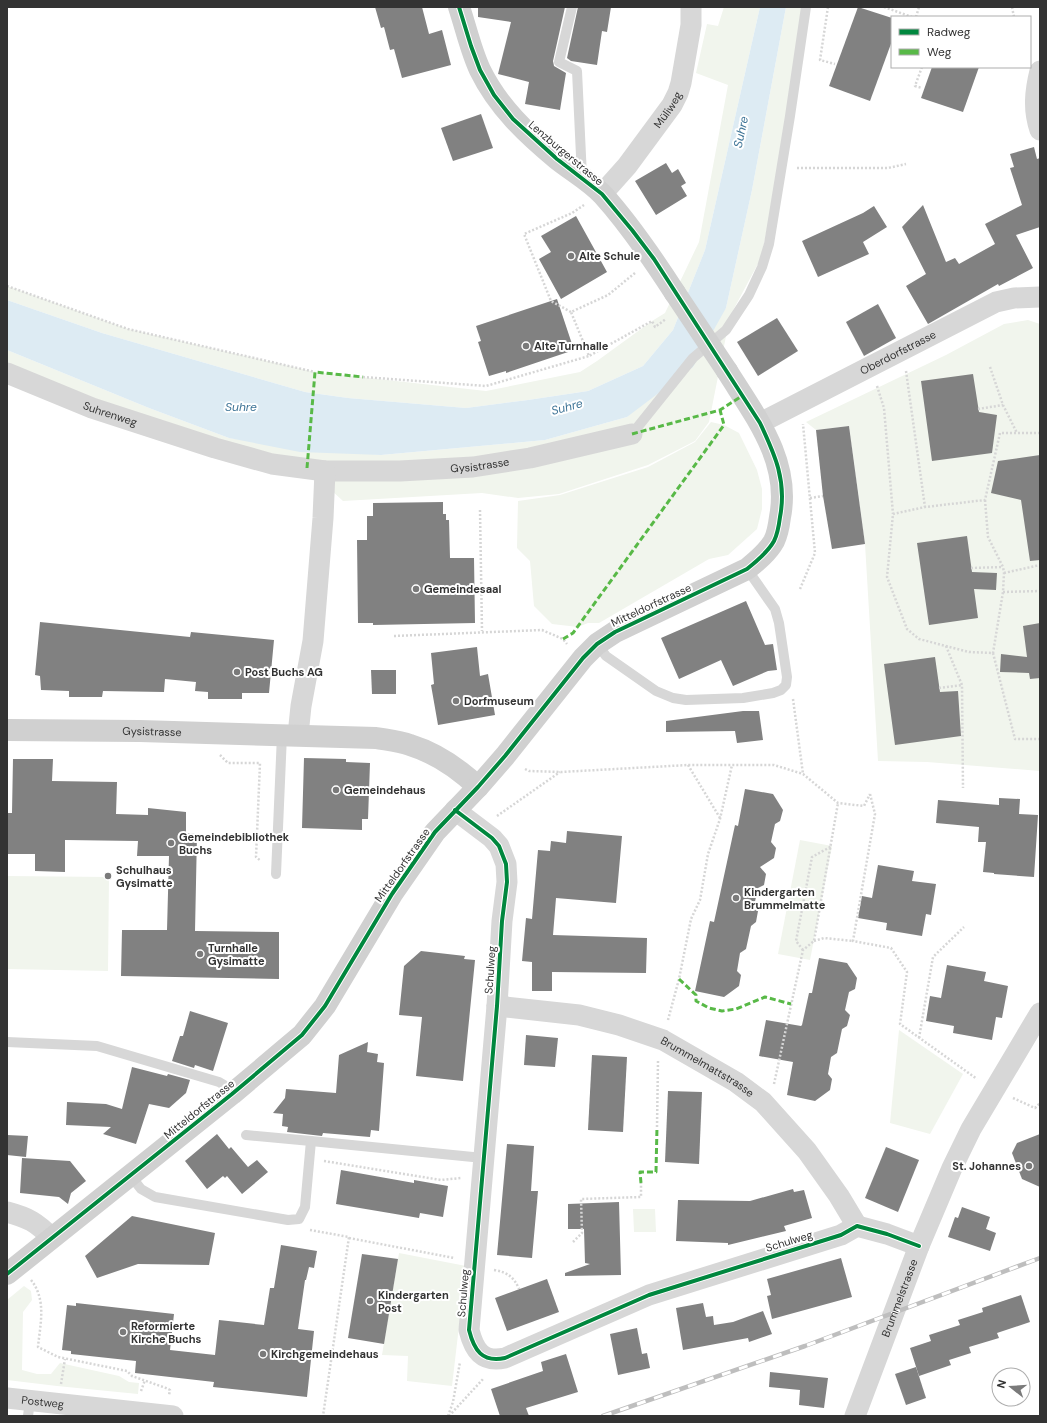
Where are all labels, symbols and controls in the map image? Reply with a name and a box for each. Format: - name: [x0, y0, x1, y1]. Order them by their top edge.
- legend: [891, 16, 1031, 68]
- text: Radweg: [927, 24, 971, 40]
- text: Weg: [927, 44, 952, 60]
- street label: Müliweg: [650, 89, 685, 131]
- water label: Suhre: [730, 115, 752, 149]
- street label: Lenzburgerstrasse: [526, 118, 606, 188]
- place label: Alte Schule: [579, 249, 640, 263]
- marker: Alte Schule: [566, 251, 576, 261]
- street label: Oberdorfstrasse: [858, 327, 938, 378]
- place label: Alte Turnhalle: [534, 339, 609, 353]
- marker: Alte Turnhalle: [521, 341, 531, 351]
- water label: Suhre: [550, 395, 585, 419]
- street label: Suhrenweg: [81, 398, 139, 429]
- water label: Suhre: [225, 399, 257, 415]
- street label: Gysistrasse: [450, 454, 510, 475]
- street label: Mitteldorfstrasse: [609, 580, 693, 630]
- place label: Gemeindesaal: [424, 582, 502, 596]
- marker: Gemeindesaal: [411, 584, 421, 594]
- place label: Post Buchs AG: [245, 665, 323, 679]
- marker: Post Buchs AG: [232, 667, 242, 677]
- place label: Dorfmuseum: [464, 694, 534, 708]
- marker: Dorfmuseum: [451, 696, 461, 706]
- street label: Gysistrasse: [122, 724, 182, 739]
- place label: Gemeindehaus: [344, 783, 426, 797]
- marker: Gemeindehaus: [331, 785, 341, 795]
- street label: Mitteldorfstrasse: [371, 825, 433, 905]
- place label: Gemeindebibliothek Buchs: [179, 830, 290, 857]
- marker: Gemeindebibliothek Buchs: [166, 838, 176, 848]
- place label: Schulhaus Gysimatte: [116, 863, 173, 890]
- marker: Schulhaus Gysimatte: [103, 871, 113, 881]
- place label: Kindergarten Brummelmatte: [744, 885, 826, 912]
- marker: Kindergarten Brummelmatte: [731, 893, 741, 903]
- place label: Turnhalle Gysimatte: [208, 941, 265, 968]
- street label: Schulweg: [481, 945, 499, 995]
- marker: Turnhalle Gysimatte: [195, 949, 205, 959]
- street label: Brummelmattstrasse: [658, 1033, 757, 1100]
- street label: Mitteldorfstrasse: [161, 1076, 237, 1142]
- place label: St. Johannes: [952, 1159, 1021, 1173]
- marker: St. Johannes: [1024, 1161, 1034, 1171]
- street label: Schulweg: [764, 1227, 814, 1255]
- street label: Brummelstrasse: [878, 1257, 920, 1339]
- street label: Schulweg: [454, 1268, 472, 1318]
- place label: Kindergarten Post: [378, 1288, 449, 1315]
- marker: Kindergarten Post: [365, 1296, 375, 1306]
- place label: Reformierte Kirche Buchs: [131, 1319, 202, 1346]
- marker: Reformierte Kirche Buchs: [118, 1327, 128, 1337]
- place label: Kirchgemeindehaus: [271, 1347, 379, 1361]
- marker: Kirchgemeindehaus: [258, 1349, 268, 1359]
- north arrow: [991, 1367, 1031, 1407]
- text: N: [994, 1378, 1009, 1390]
- street label: Postweg: [21, 1393, 65, 1411]

